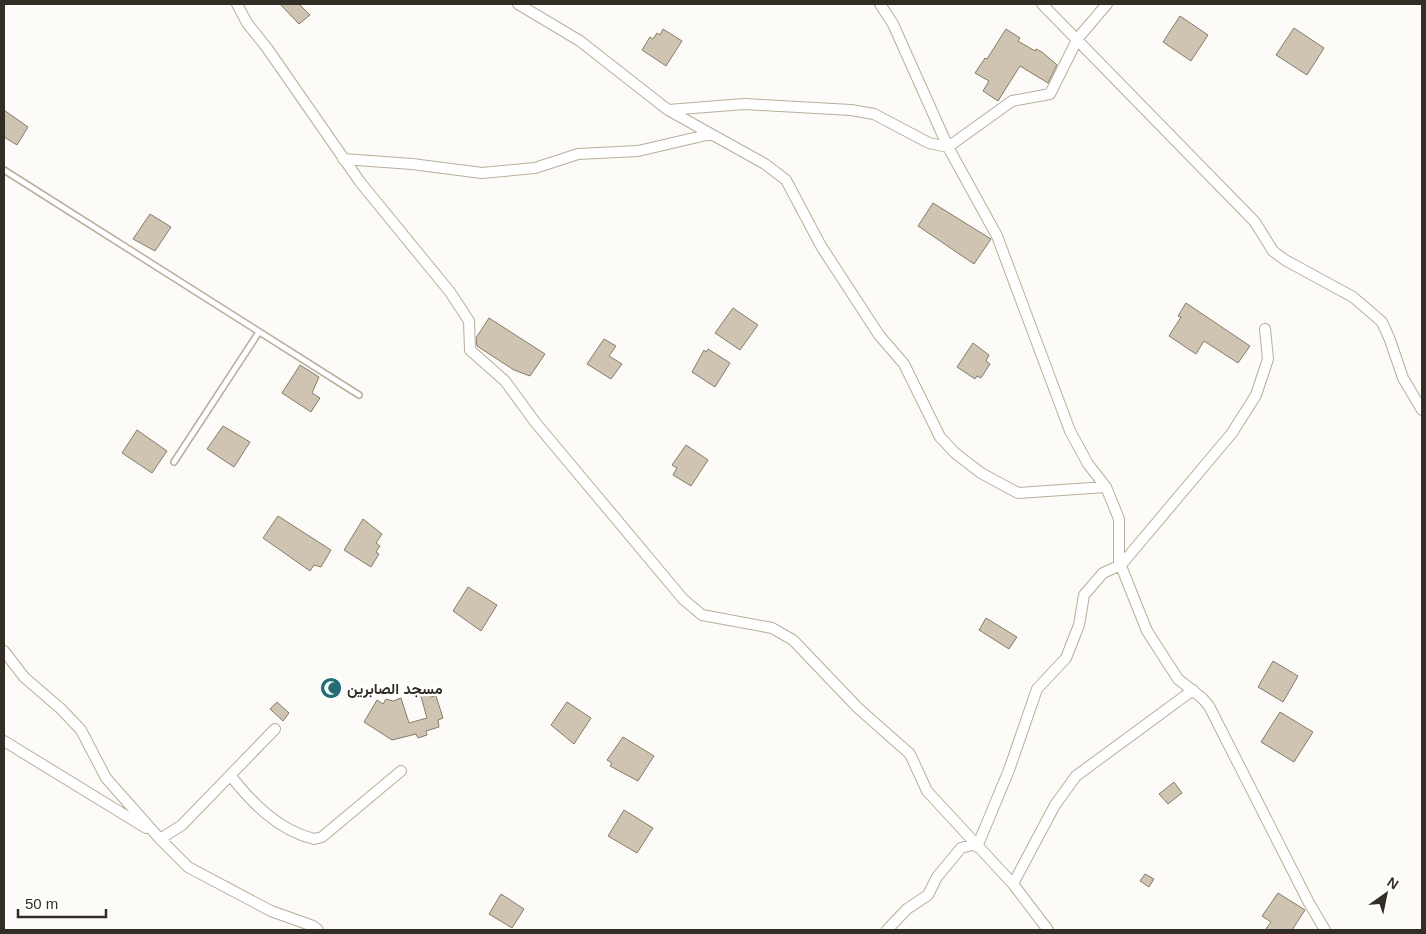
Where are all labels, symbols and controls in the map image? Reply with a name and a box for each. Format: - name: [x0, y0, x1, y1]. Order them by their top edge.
- mosque icon: مسجد الصابرين: [319, 676, 343, 700]
- place label: مسجد الصابرين: [347, 680, 443, 698]
- north arrow: [1361, 869, 1411, 919]
- text: N: [1384, 874, 1402, 893]
- scale bar: [18, 886, 105, 918]
- text: 50 m: [25, 895, 58, 912]

